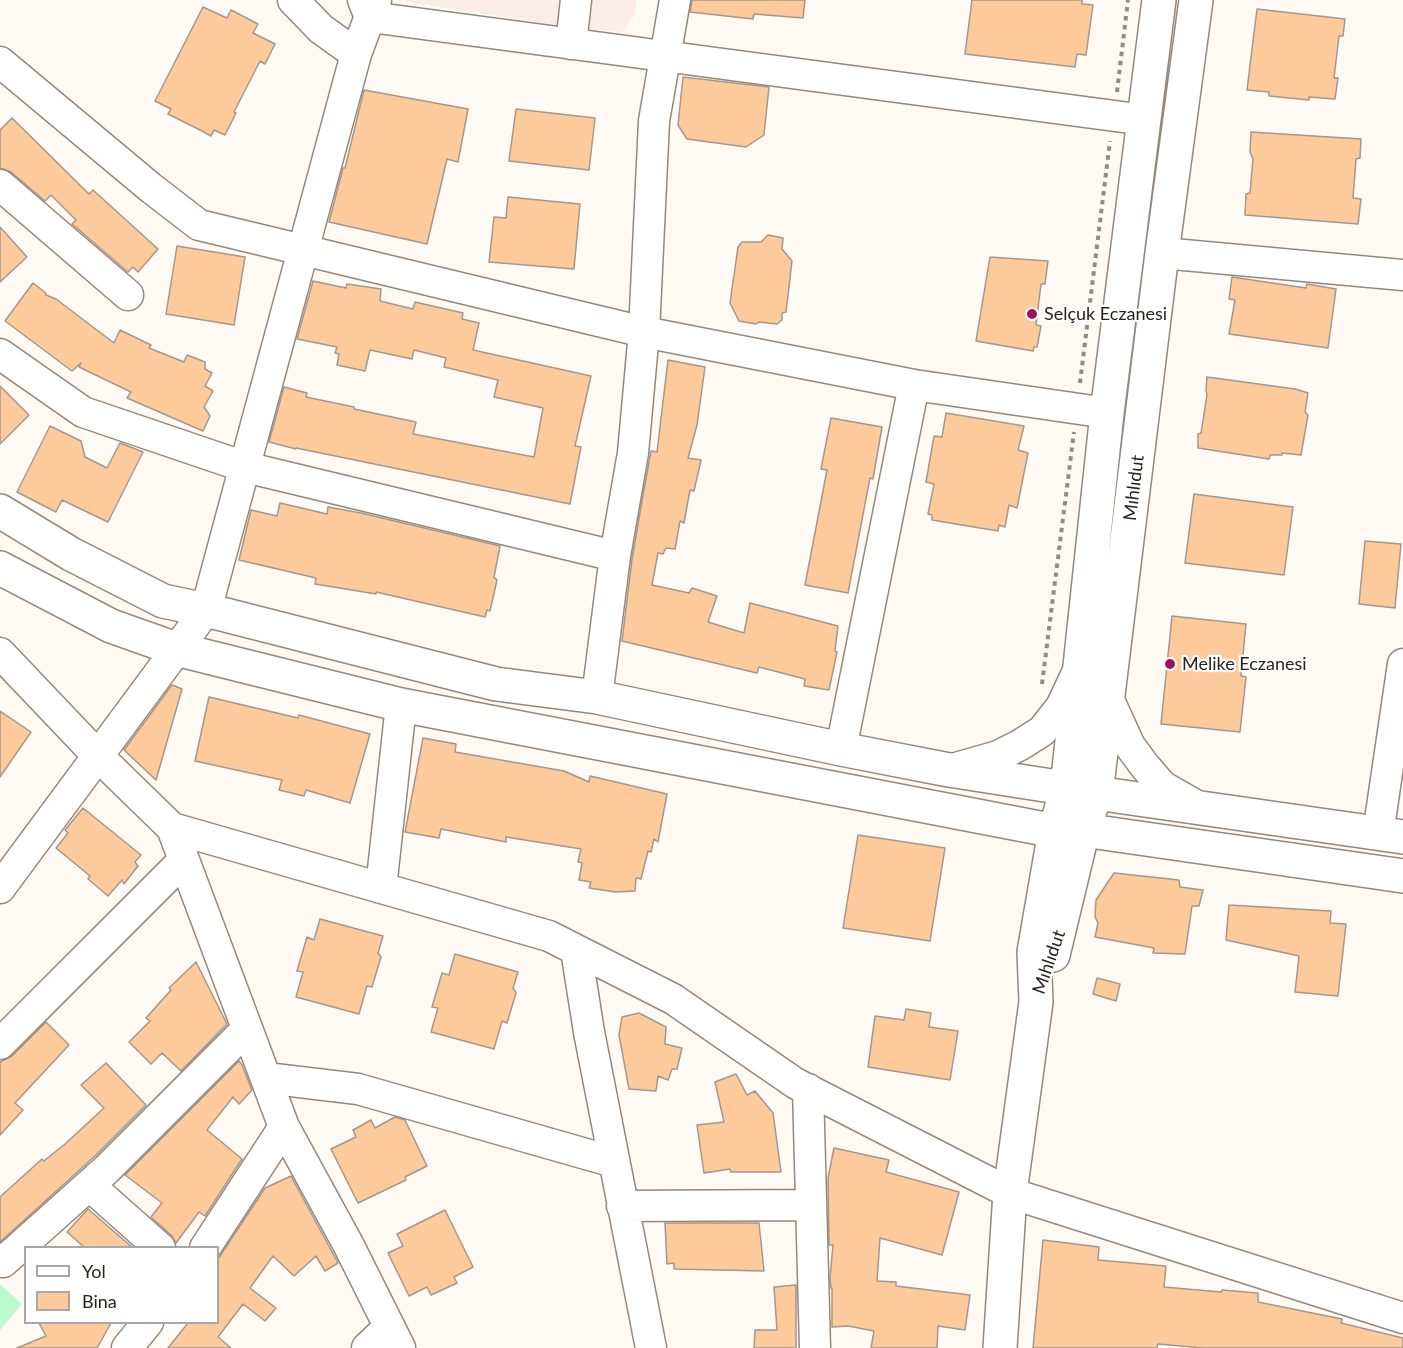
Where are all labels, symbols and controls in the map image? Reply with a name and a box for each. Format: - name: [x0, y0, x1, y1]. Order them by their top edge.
- place label: Selçuk Eczanesi: [1044, 303, 1167, 325]
- marker: Selçuk Eczanesi: [1025, 307, 1039, 321]
- street label: Mıhlıdut: [1119, 454, 1149, 522]
- place label: Melike Eczanesi: [1182, 653, 1307, 675]
- marker: Melike Eczanesi: [1163, 657, 1177, 671]
- street label: Mıhlıdut: [1028, 927, 1070, 997]
- legend: [24, 1246, 219, 1324]
- text: Yol: [82, 1260, 106, 1282]
- text: Bina: [82, 1290, 117, 1312]

